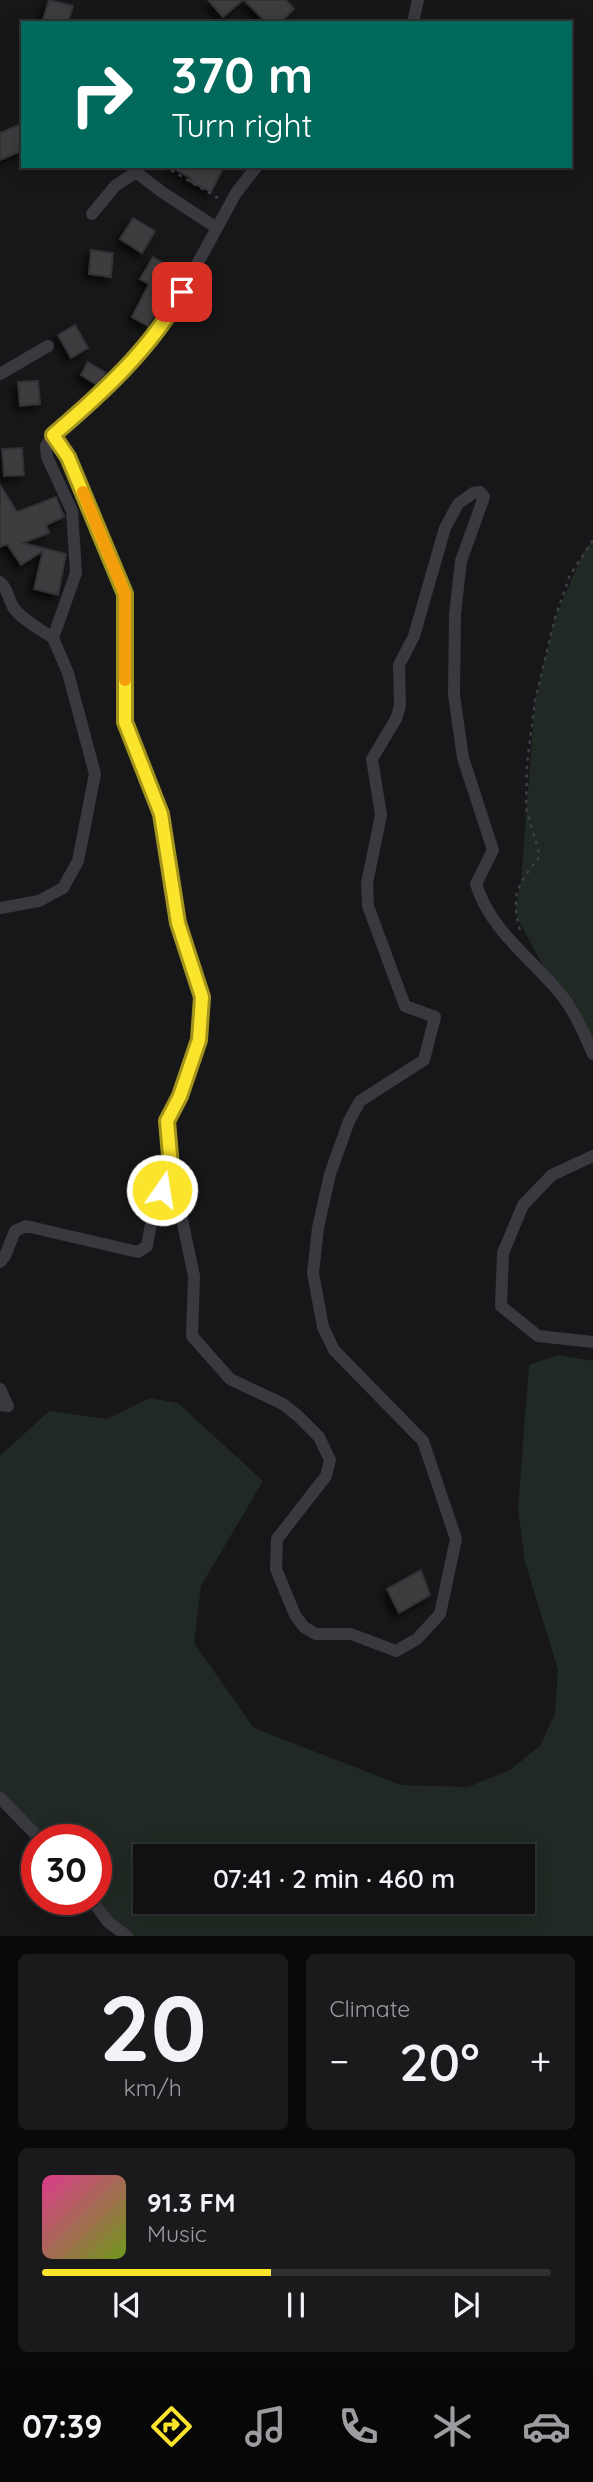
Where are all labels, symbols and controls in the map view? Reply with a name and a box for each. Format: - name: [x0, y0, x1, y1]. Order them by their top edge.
- text: 370 m: [171, 44, 313, 105]
- icon: right: [56, 49, 147, 140]
- text: Turn right: [171, 105, 312, 145]
- pin: [152, 262, 212, 322]
- icon: arrive: [163, 273, 201, 311]
- position arrow: [125, 1153, 199, 1227]
- speed limit sign: 30: [21, 1824, 112, 1915]
- text: 07:41 · 2 min · 460 m: [213, 1862, 455, 1895]
- text: 20: [99, 1970, 207, 2084]
- text: Climate: [330, 1994, 410, 2023]
- text: 20°: [399, 2029, 480, 2094]
- text: −: [330, 2037, 349, 2085]
- text: +: [530, 2037, 551, 2085]
- text: km/h: [124, 2073, 182, 2102]
- text: 91.3 FM: [147, 2186, 236, 2219]
- text: Music: [147, 2219, 207, 2248]
- icon: previous: [108, 2286, 146, 2324]
- icon: pause: [277, 2286, 315, 2324]
- icon: next: [447, 2286, 485, 2324]
- icon: directions: [147, 2402, 196, 2451]
- icon: music: [241, 2402, 290, 2451]
- icon: phone: [334, 2402, 383, 2451]
- icon: climate: [428, 2402, 477, 2451]
- icon: car: [522, 2402, 571, 2451]
- text: 07:39: [22, 2406, 102, 2446]

